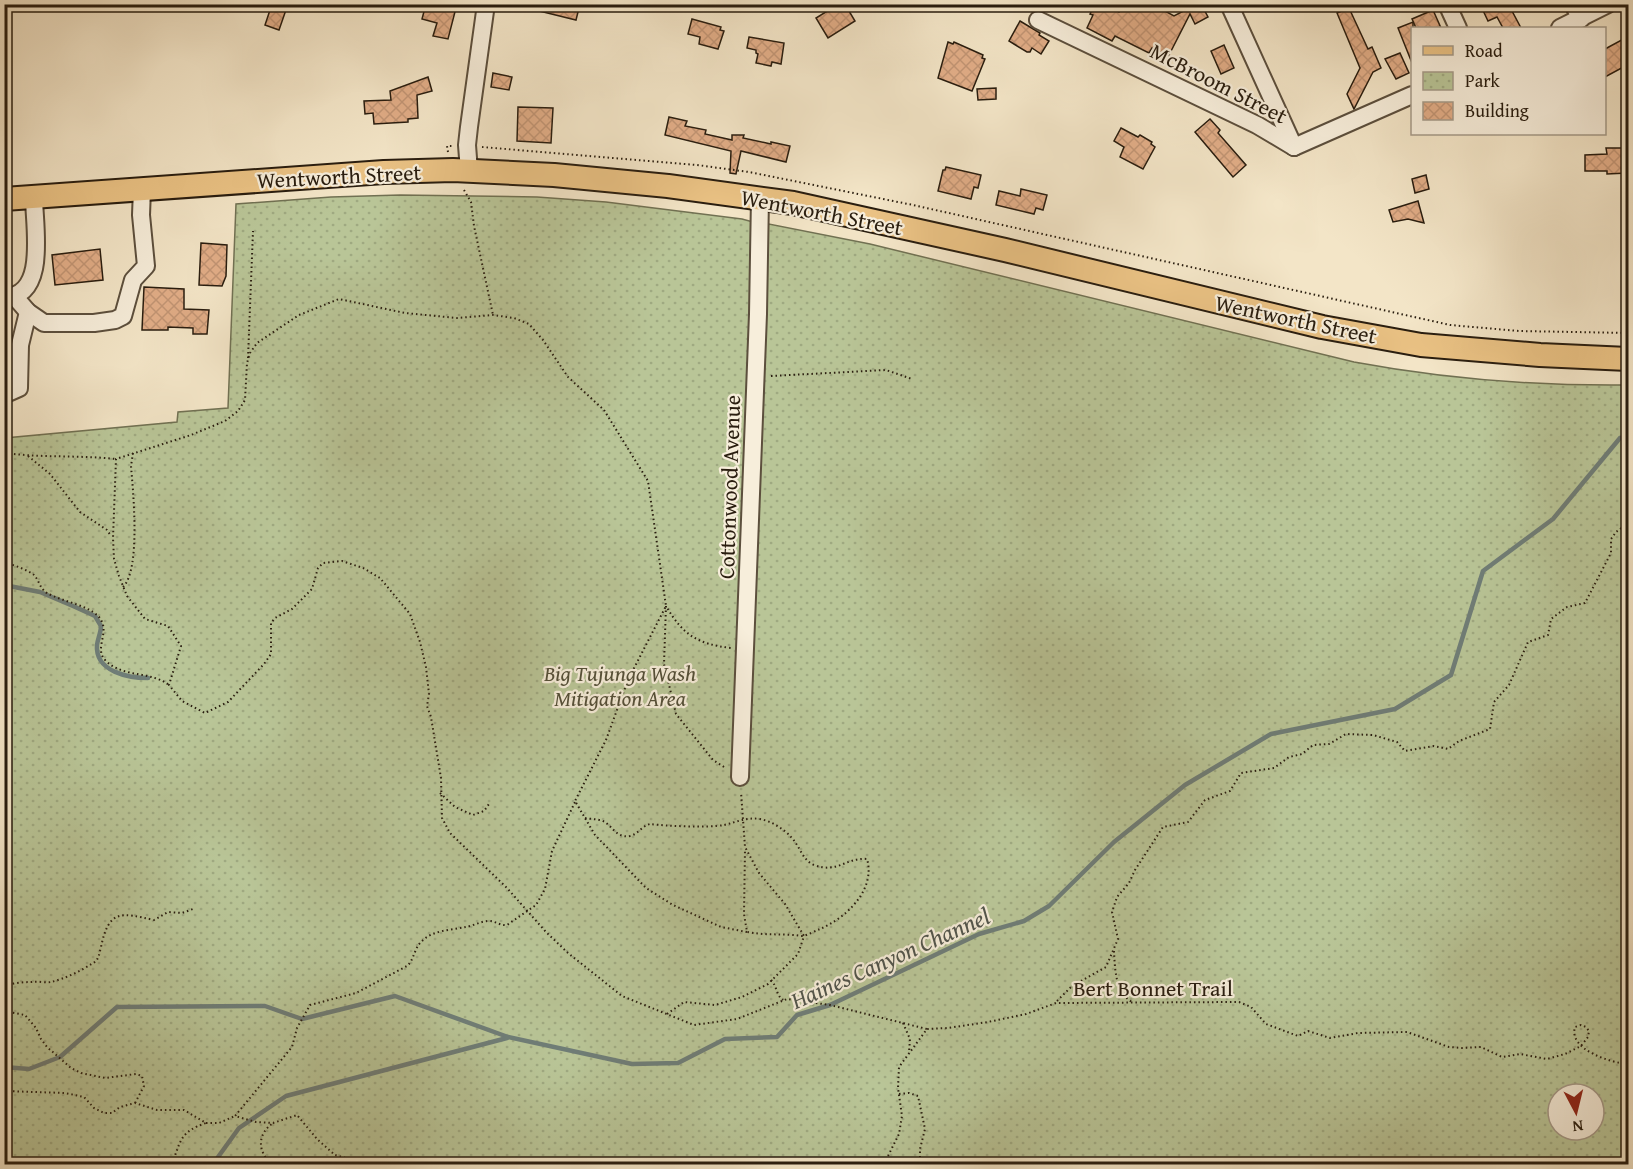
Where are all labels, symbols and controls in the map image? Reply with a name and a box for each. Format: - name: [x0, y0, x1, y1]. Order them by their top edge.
- legend: [1411, 27, 1606, 135]
- street label: McBroom Street: [1145, 35, 1293, 131]
- text: Road: [1465, 37, 1503, 64]
- text: Park: [1465, 67, 1501, 94]
- text: Building: [1465, 97, 1529, 124]
- street label: Wentworth Street: [256, 156, 422, 196]
- street label: Wentworth Street: [738, 181, 906, 243]
- street label: Wentworth Street: [1212, 286, 1380, 352]
- street label: Cottonwood Avenue: [710, 394, 748, 580]
- park label: Big Tujunga Wash Mitigation Area: [543, 657, 696, 714]
- water label: Haines Canyon Channel: [784, 898, 995, 1018]
- street label: Bert Bonnet Trail: [1073, 972, 1233, 1004]
- north arrow: [1546, 1082, 1606, 1142]
- text: N: [1571, 1114, 1585, 1139]

